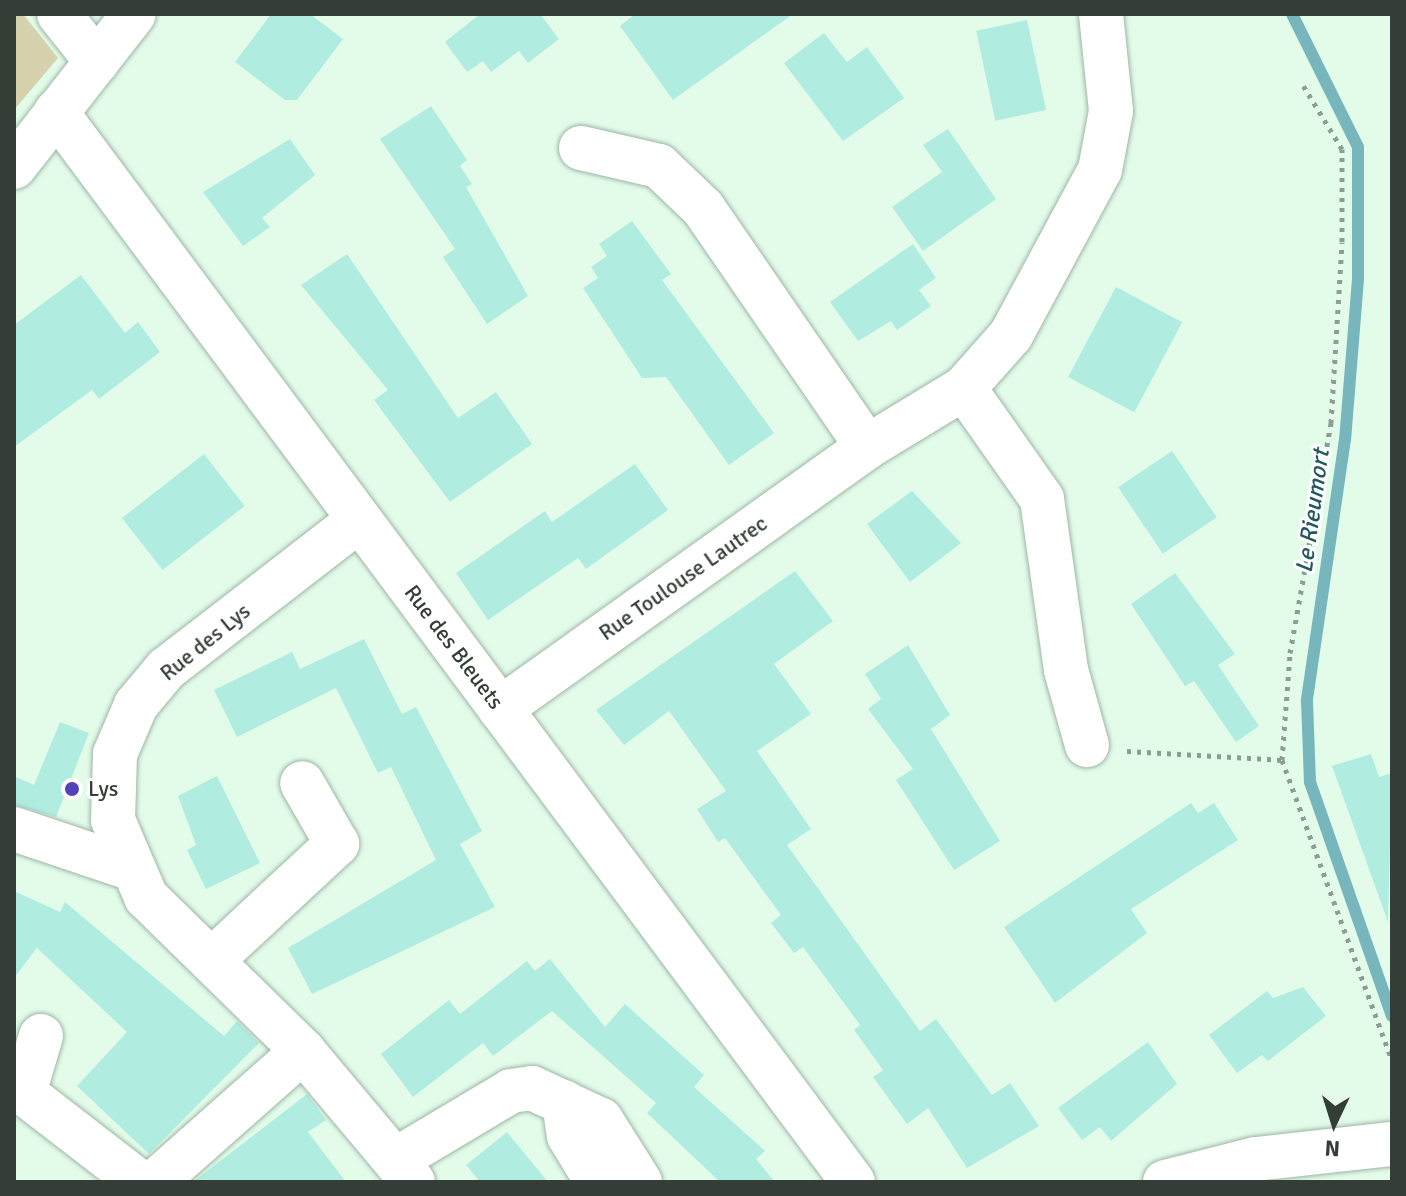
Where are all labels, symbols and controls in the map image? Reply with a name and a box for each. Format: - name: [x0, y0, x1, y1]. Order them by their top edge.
- water label: Le Rieumort: [1290, 447, 1336, 575]
- street label: Rue Toulouse Lautrec: [594, 510, 772, 646]
- street label: Rue des Bleuets: [399, 580, 509, 714]
- street label: Rue des Lys: [155, 598, 255, 686]
- place label: Lys: [88, 776, 118, 802]
- marker: Lys: [63, 780, 81, 798]
- north arrow: [1294, 1084, 1374, 1164]
- text: N: [1324, 1134, 1341, 1162]

